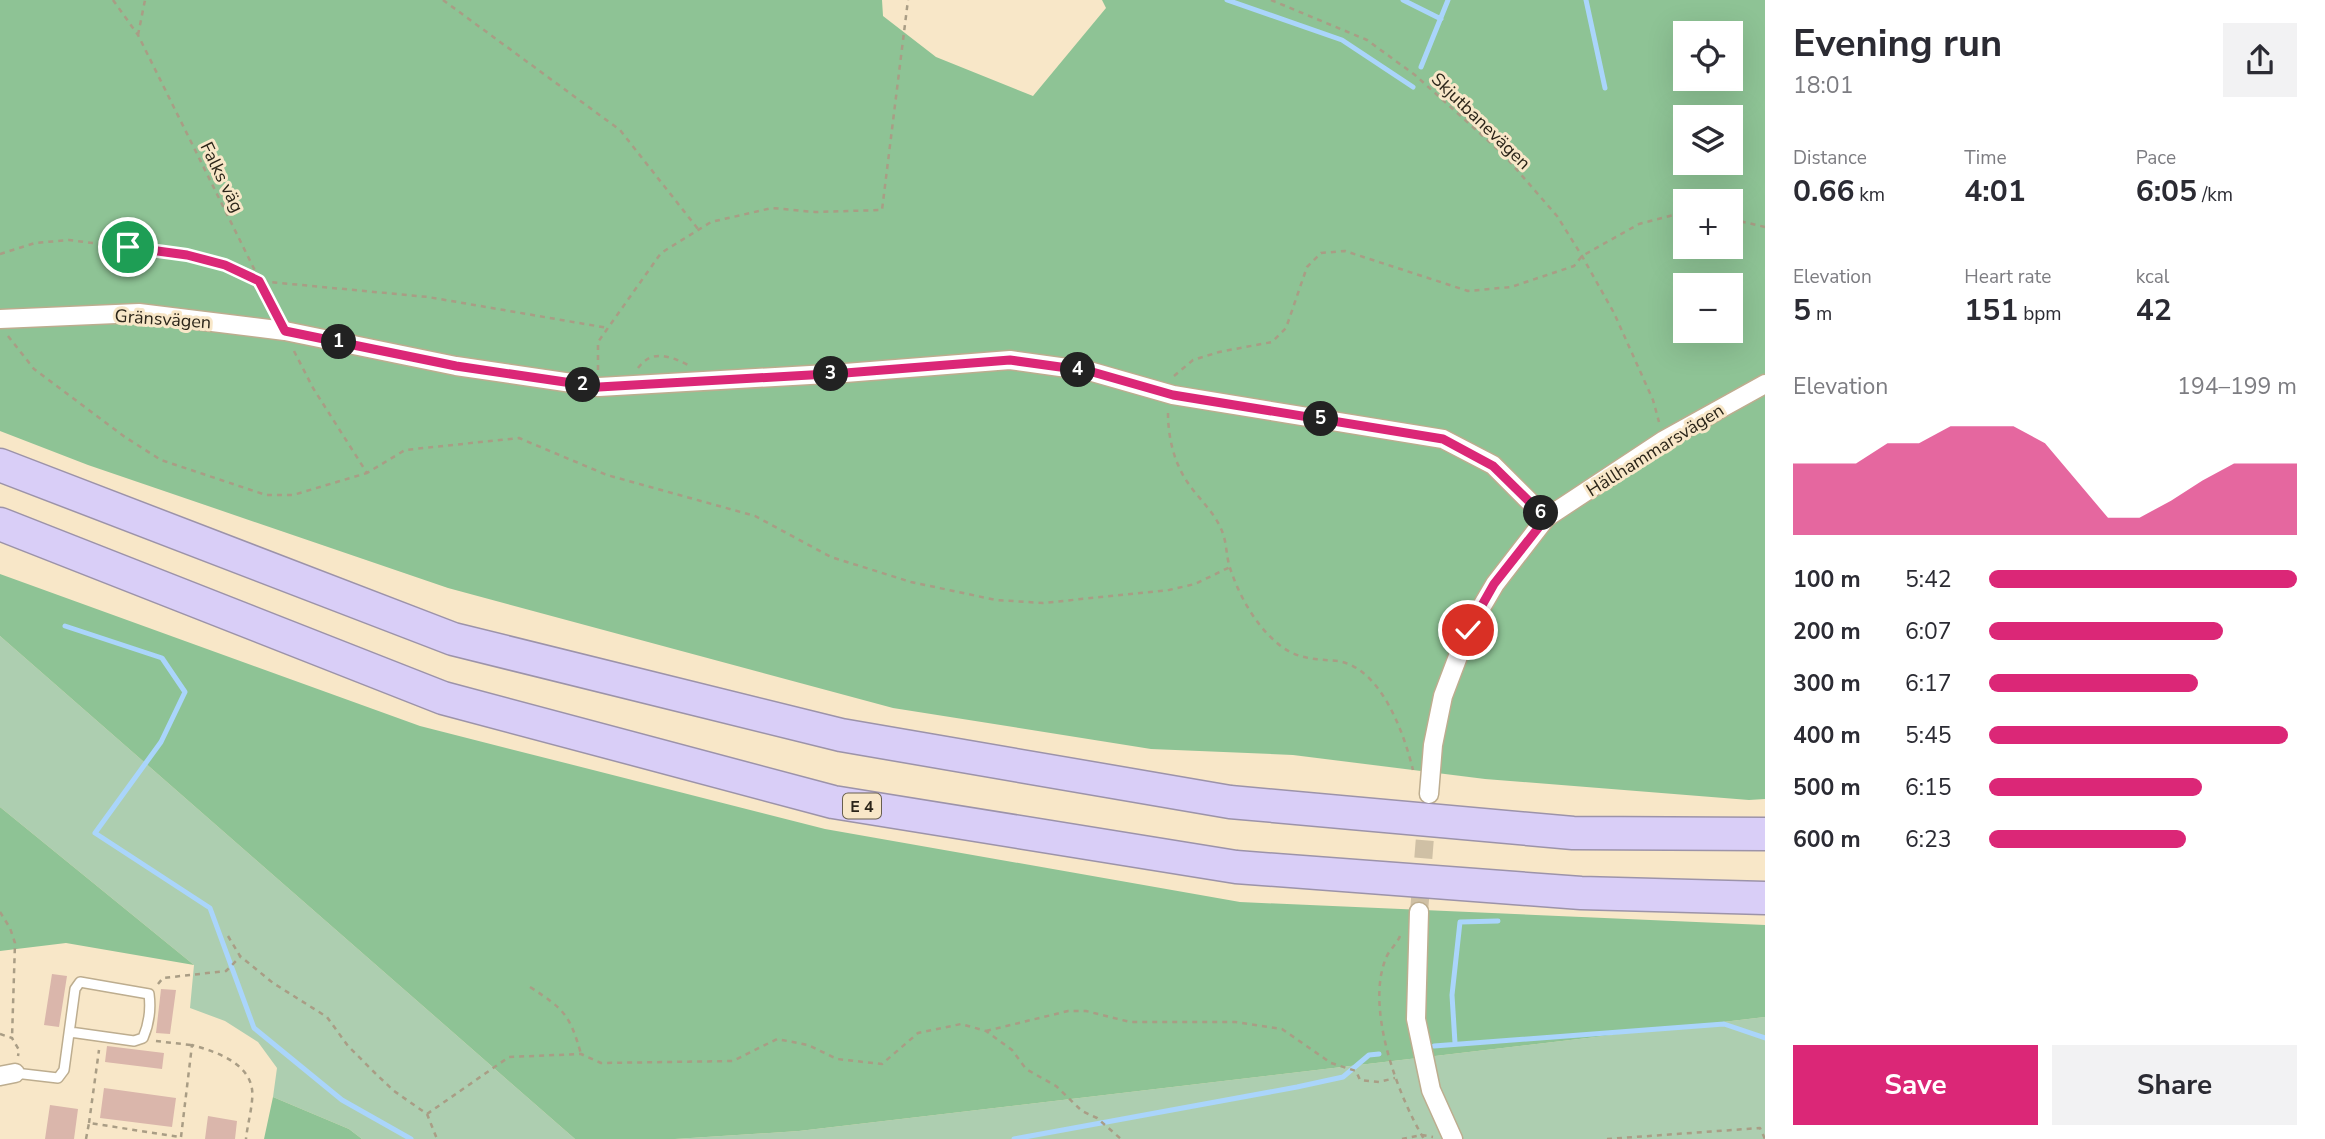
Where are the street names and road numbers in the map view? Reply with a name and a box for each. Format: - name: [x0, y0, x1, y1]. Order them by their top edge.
- street label: Skjutbanevägen: [1426, 67, 1536, 175]
- street label: Falks väg: [195, 138, 249, 216]
- street label: Gränsvägen: [114, 304, 212, 334]
- street label: Hällhammarsvägen: [1582, 398, 1728, 502]
- road number: E 4: [843, 793, 881, 818]

